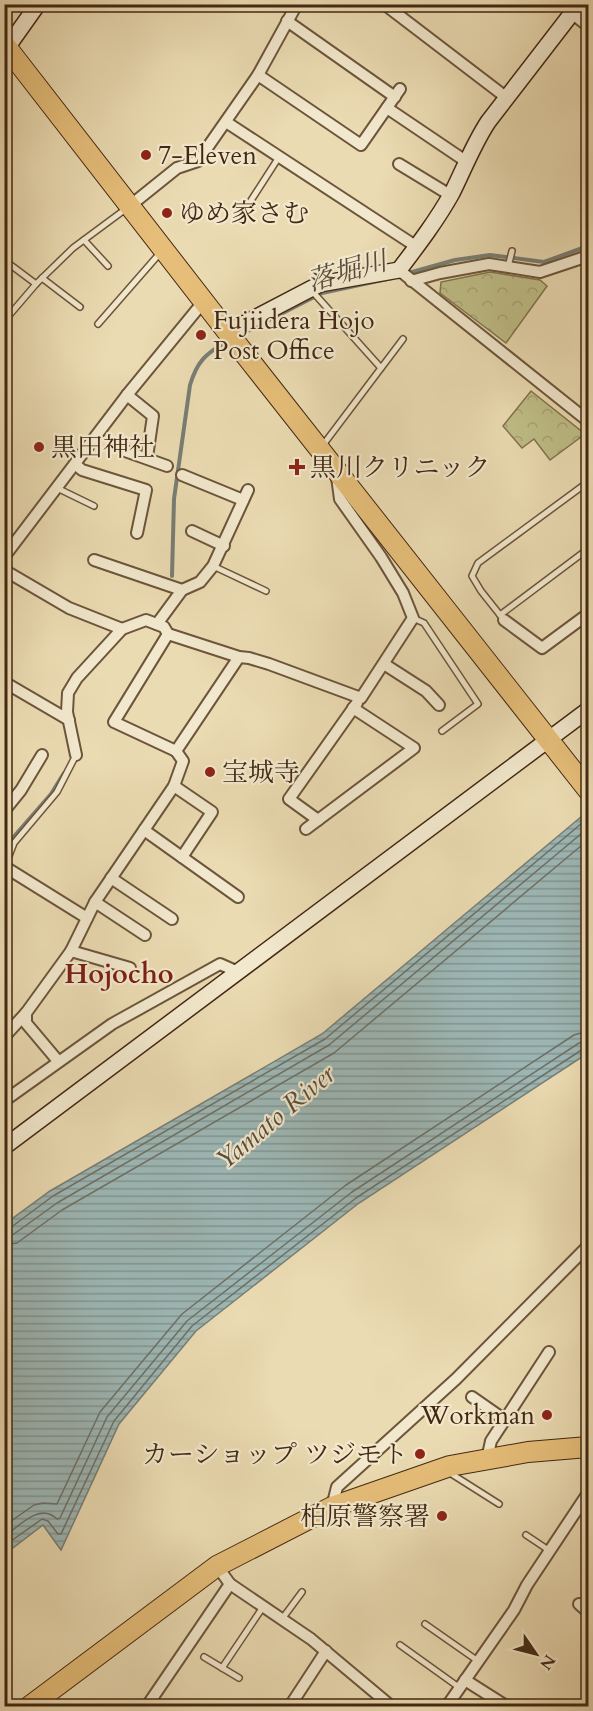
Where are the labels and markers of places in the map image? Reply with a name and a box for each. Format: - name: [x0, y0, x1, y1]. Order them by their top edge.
- place label: 7-Eleven: [158, 138, 257, 173]
- marker: 7-Eleven: [139, 148, 153, 162]
- place label: ゆめ家さむ: [179, 196, 309, 231]
- marker: ゆめ家さむ: [160, 206, 174, 220]
- place label: Fujiidera Hojo Post Office: [213, 303, 375, 368]
- marker: Fujiidera Hojo Post Office: [194, 328, 208, 342]
- place label: 黒田神社: [51, 430, 155, 465]
- marker: 黒田神社: [32, 440, 46, 454]
- place label: 黒川クリニック: [310, 450, 490, 485]
- marker: 黒川クリニック: [288, 458, 306, 476]
- place label: 宝城寺: [222, 755, 300, 790]
- marker: 宝城寺: [203, 765, 217, 779]
- place label: Workman: [420, 1398, 535, 1433]
- marker: Workman: [540, 1408, 554, 1422]
- place label: カーショップ ツジモト: [142, 1437, 408, 1472]
- marker: カーショップ ツジモト: [413, 1447, 427, 1461]
- place label: 柏原警察署: [300, 1499, 430, 1534]
- marker: 柏原警察署: [435, 1509, 449, 1523]

